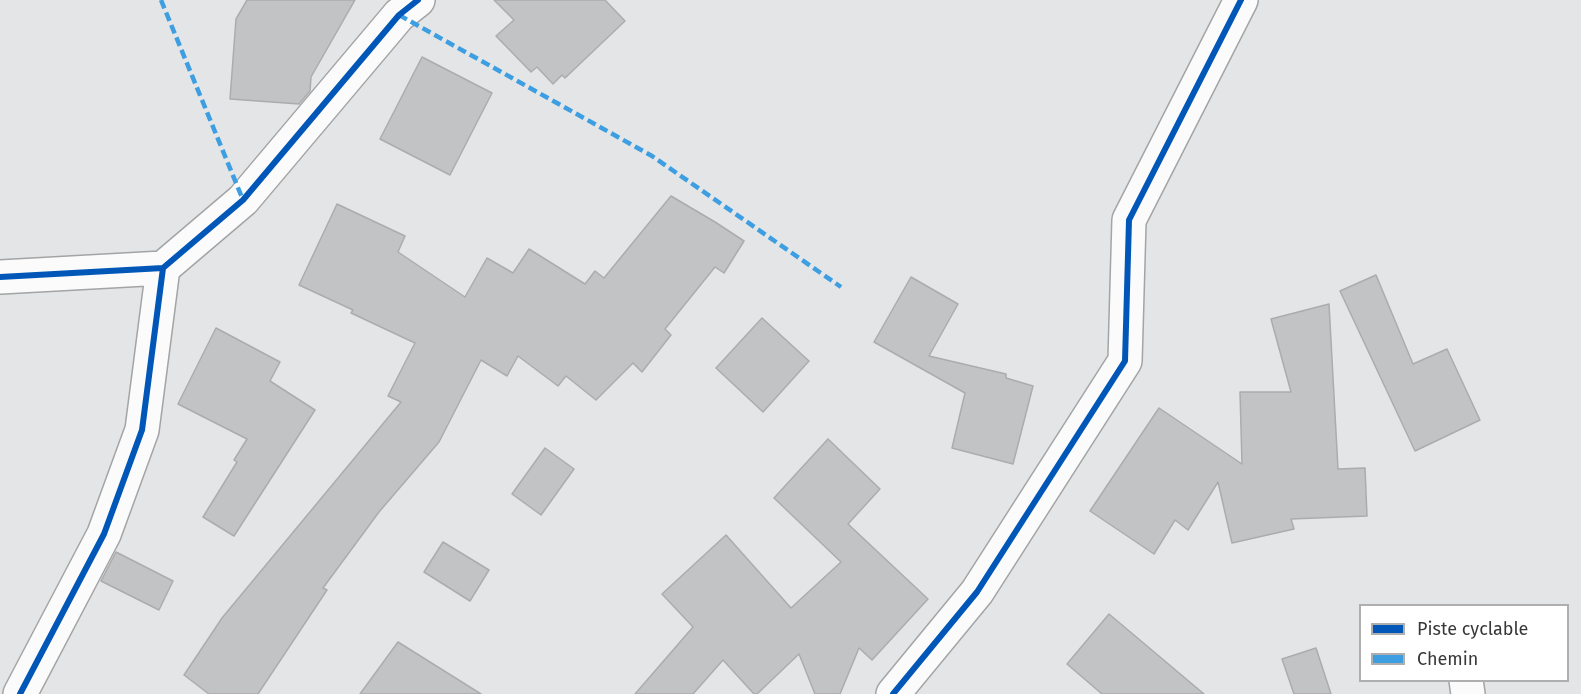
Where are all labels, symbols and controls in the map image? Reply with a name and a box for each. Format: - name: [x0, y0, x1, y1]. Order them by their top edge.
- legend: [1359, 604, 1569, 682]
- text: Piste cyclable: [1417, 618, 1528, 640]
- text: Chemin: [1417, 648, 1478, 670]

